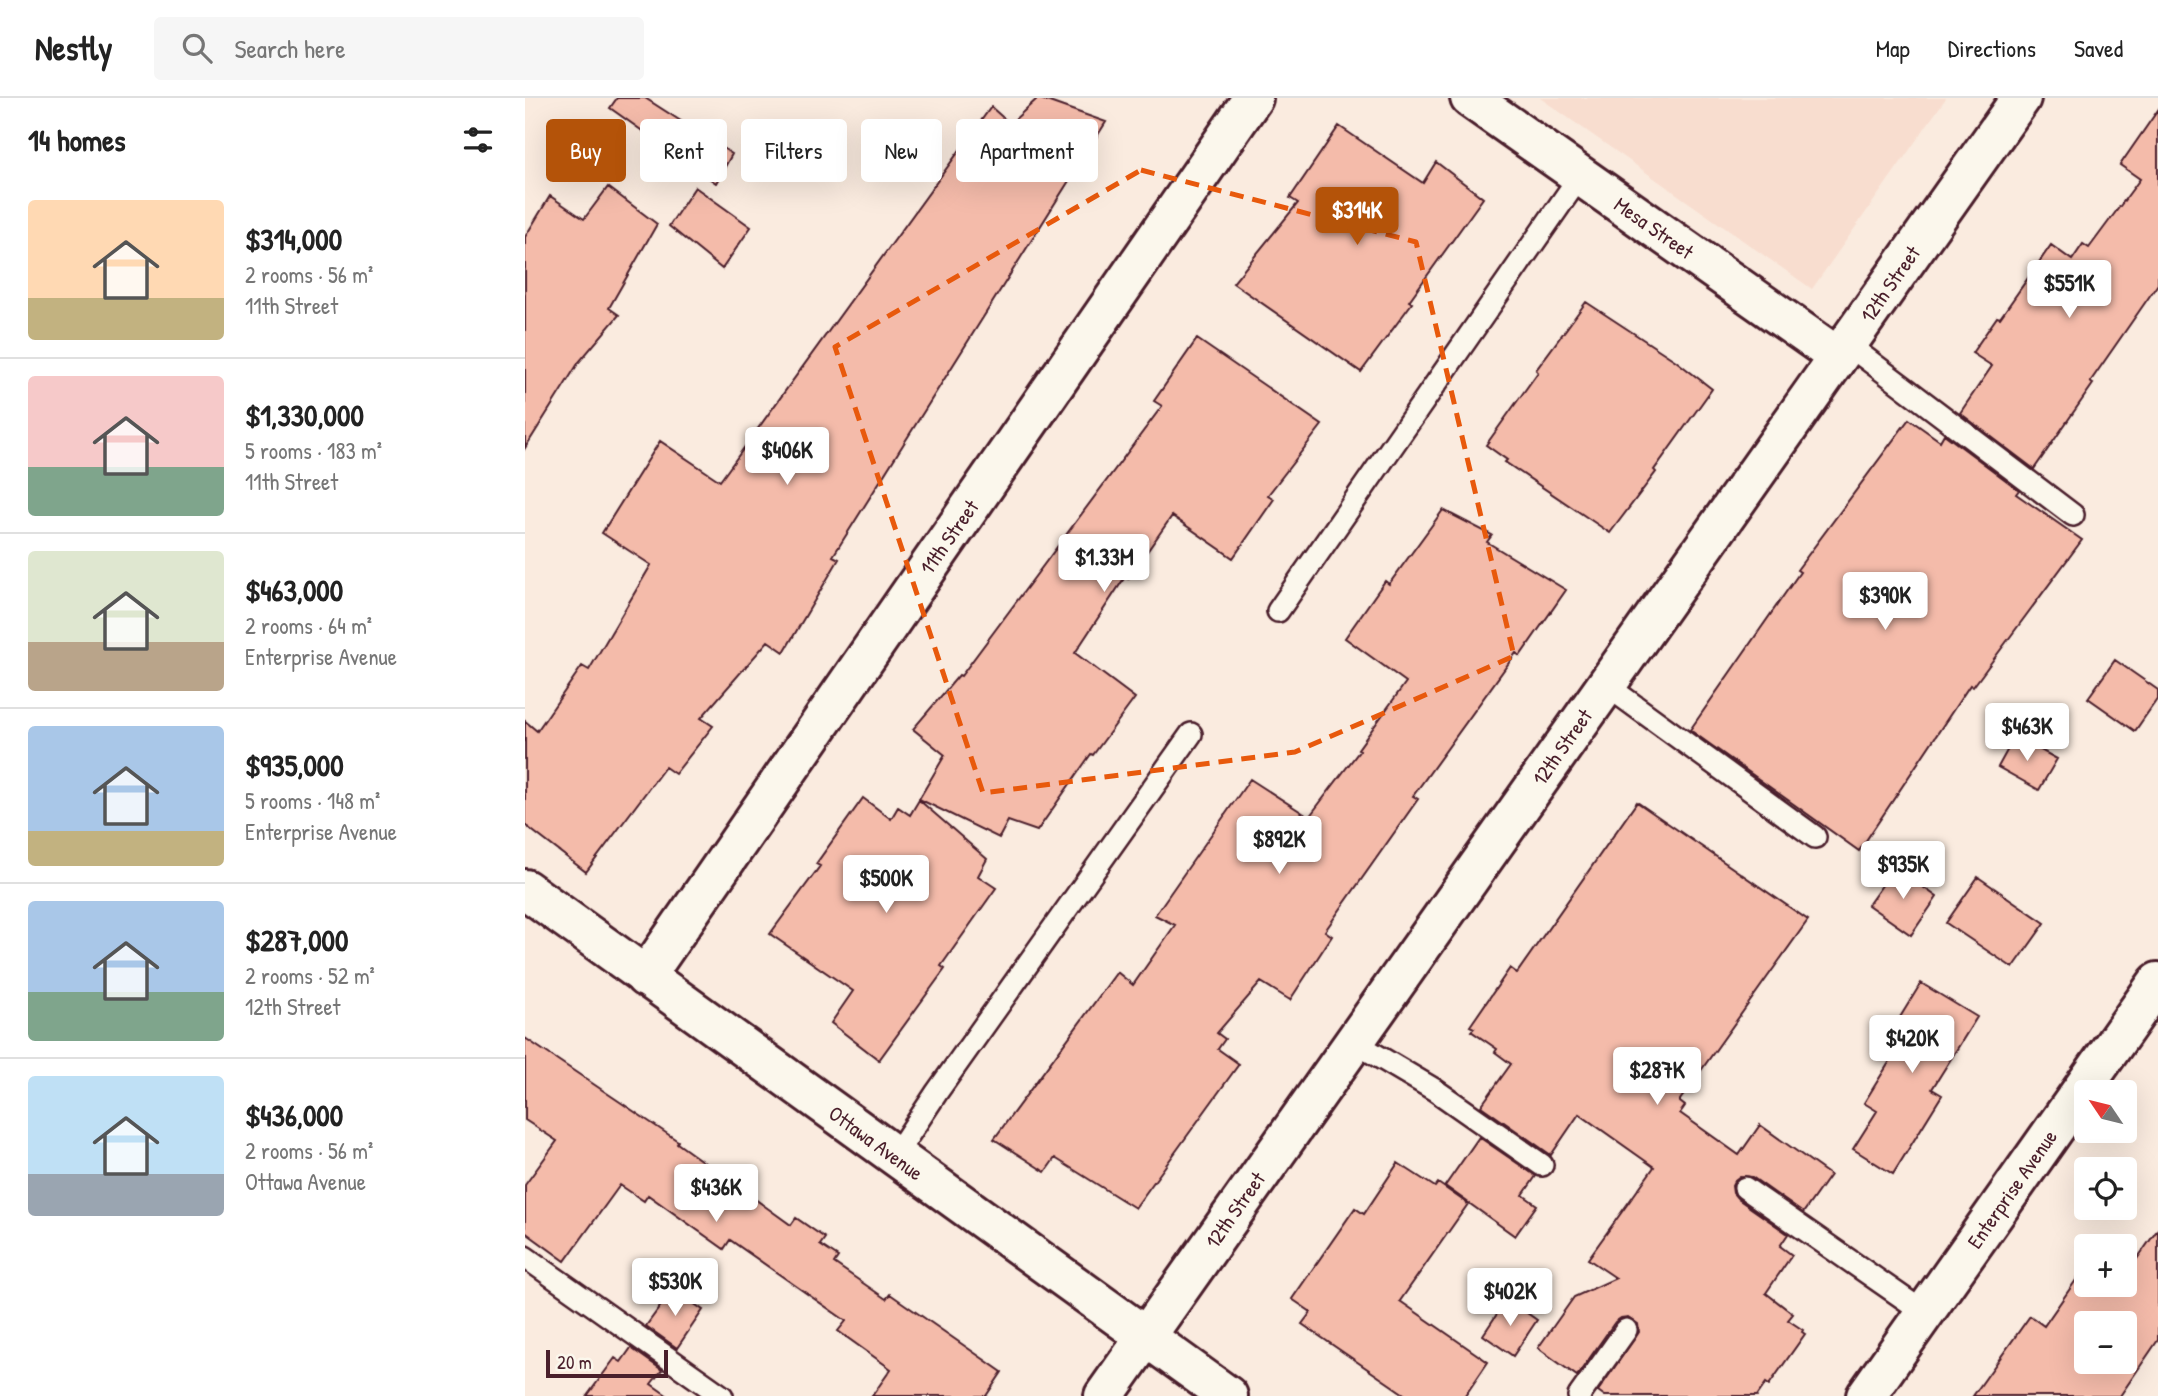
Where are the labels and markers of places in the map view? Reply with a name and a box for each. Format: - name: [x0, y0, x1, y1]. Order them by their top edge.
- pin: $314K: [1308, 188, 1406, 247]
- pin: $551K: [2020, 260, 2118, 320]
- pin: $406K: [738, 428, 836, 487]
- pin: $1.33M: [1047, 534, 1161, 594]
- pin: $390K: [1836, 573, 1934, 632]
- pin: $463K: [1978, 704, 2076, 763]
- pin: $892K: [1230, 816, 1328, 876]
- pin: $935K: [1854, 842, 1952, 901]
- pin: $500K: [837, 856, 935, 915]
- pin: $420K: [1863, 1016, 1961, 1075]
- pin: $287K: [1608, 1048, 1706, 1107]
- pin: $436K: [667, 1164, 765, 1224]
- pin: $530K: [626, 1258, 724, 1318]
- pin: $402K: [1461, 1268, 1559, 1328]

